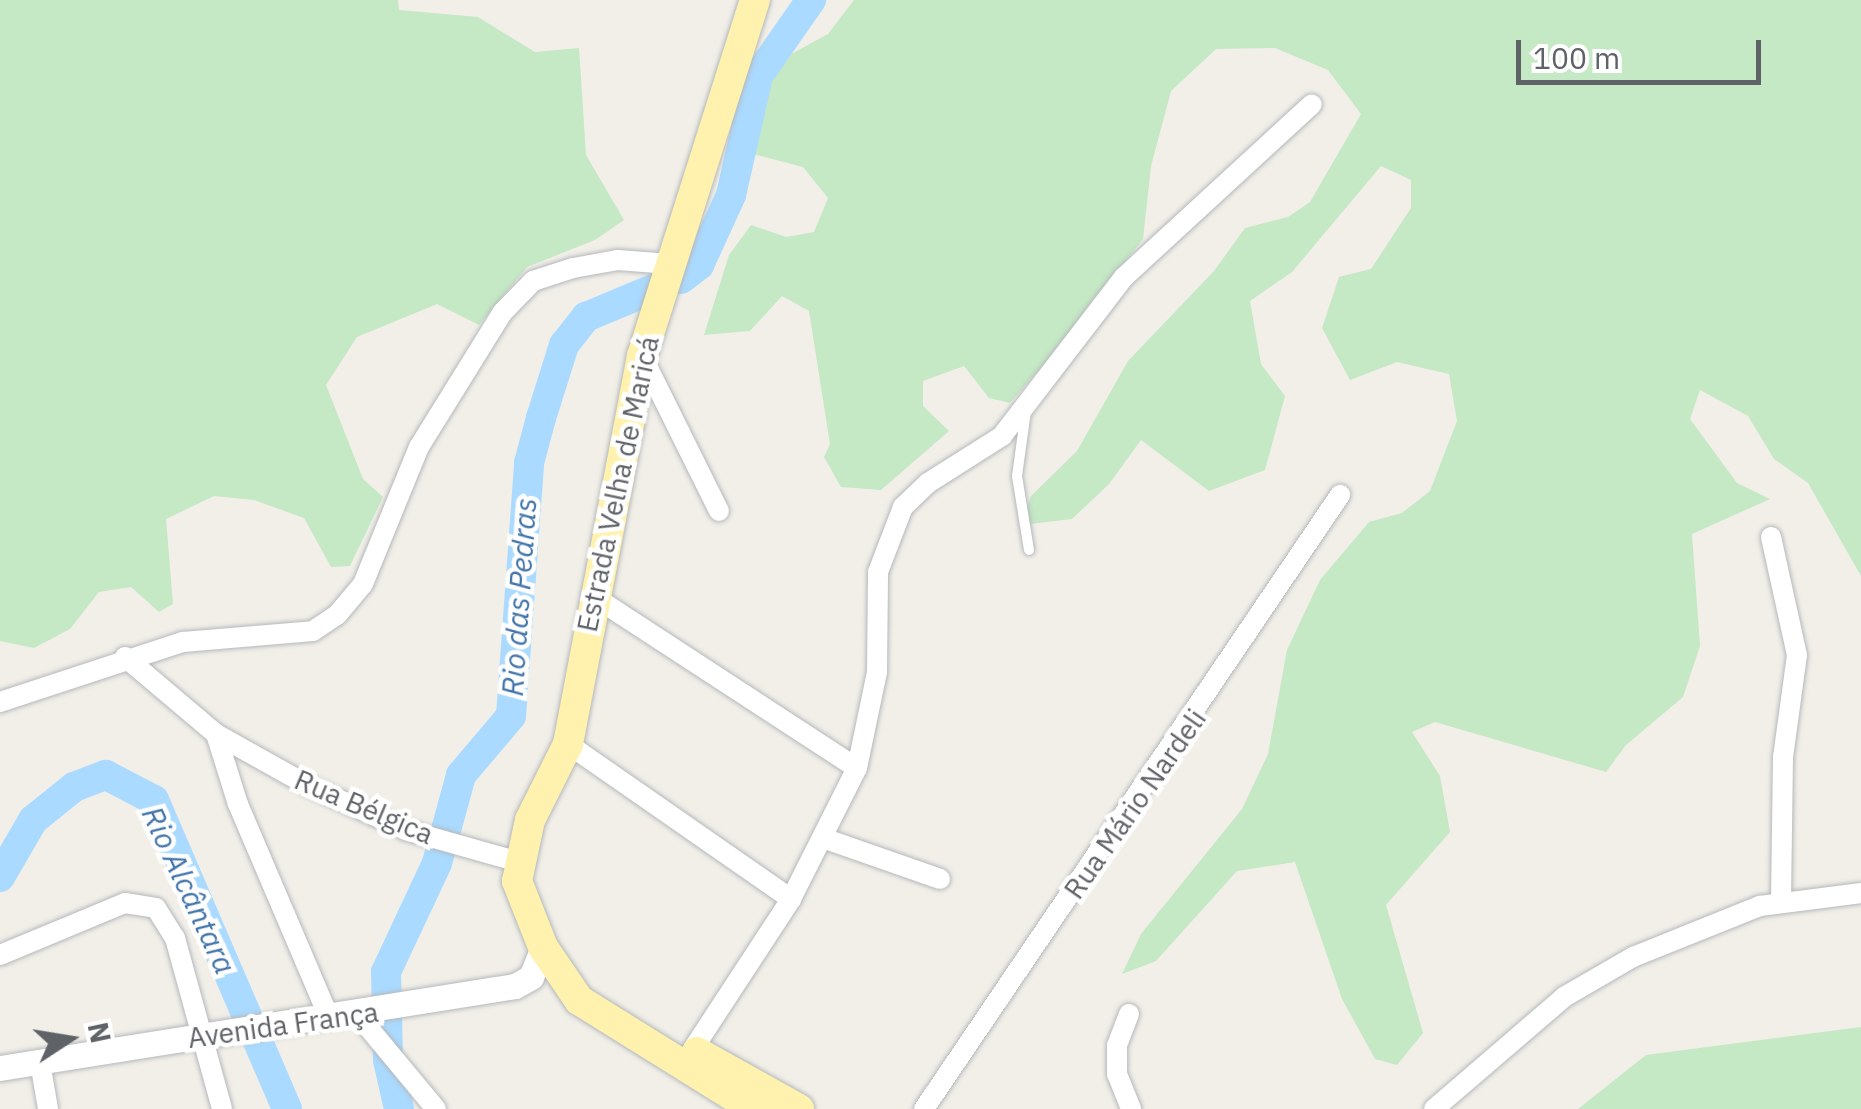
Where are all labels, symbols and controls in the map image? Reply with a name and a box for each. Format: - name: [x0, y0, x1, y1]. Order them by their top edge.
- scale bar: [1521, 20, 1766, 82]
- text: 100 m: [1533, 38, 1620, 77]
- street label: Estrada Velha de Maricá: [570, 333, 666, 635]
- water label: Rio das Pedras: [494, 497, 544, 697]
- street label: Rua Mário Nardeli: [1057, 703, 1213, 905]
- street label: Rua Bélgica: [290, 763, 438, 851]
- water label: Rio Alcântara: [134, 800, 244, 980]
- north arrow: [20, 989, 120, 1089]
- street label: Avenida França: [186, 995, 380, 1055]
- text: N: [80, 1019, 120, 1046]

